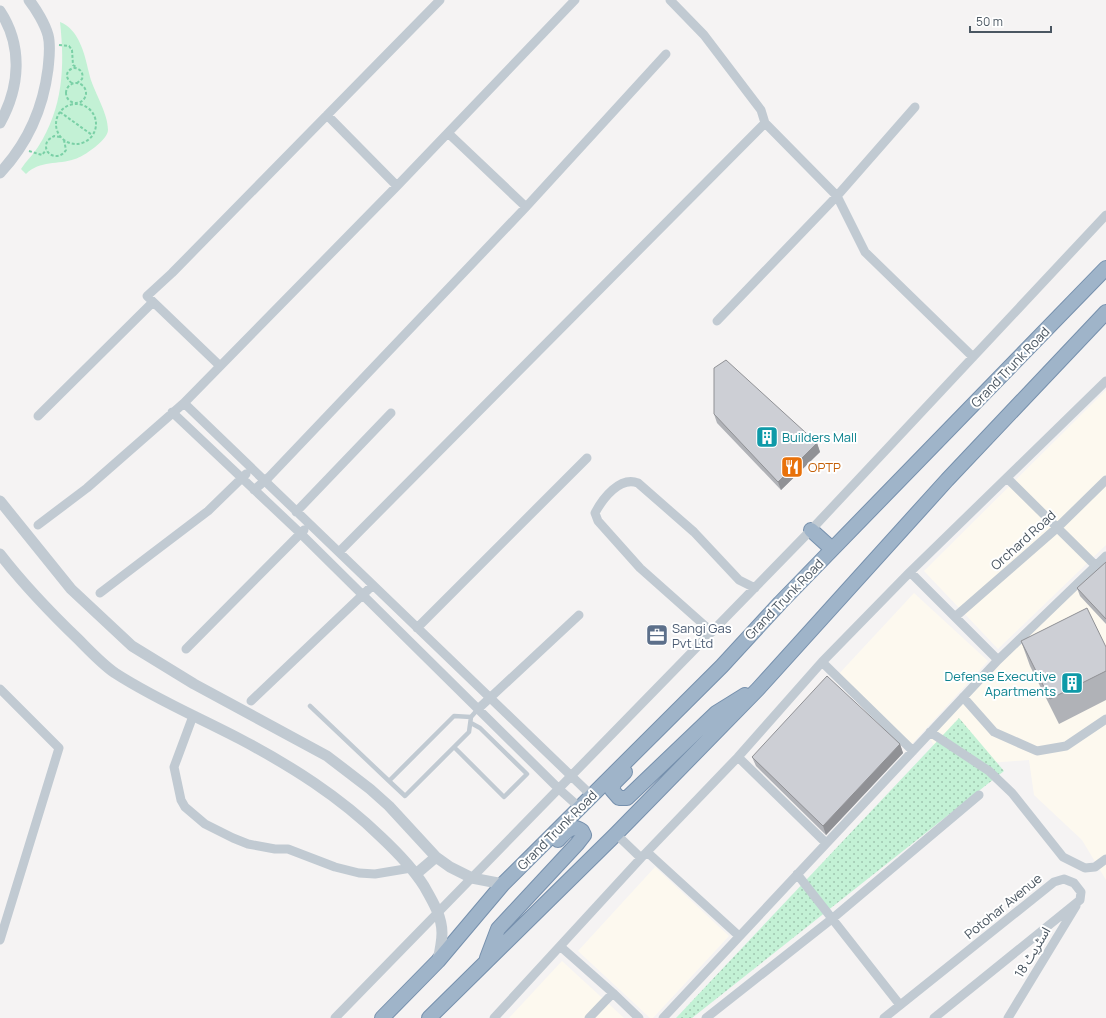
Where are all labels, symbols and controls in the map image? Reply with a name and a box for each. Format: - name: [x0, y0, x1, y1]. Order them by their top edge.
- scale bar: [970, 8, 1051, 34]
- text: 50 m: [976, 13, 1003, 30]
- street label: Grand Trunk Road: [967, 323, 1053, 411]
- building icon: Builders Mall: [754, 424, 780, 450]
- place label: Builders Mall: [782, 428, 857, 446]
- restaurant icon: OPTP: [779, 454, 805, 480]
- place label: OPTP: [808, 458, 841, 476]
- street label: Orchard Road: [987, 506, 1059, 574]
- street label: Grand Trunk Road: [741, 555, 827, 643]
- place label: Sangi Gas Pvt Ltd: [672, 619, 732, 652]
- office icon: Sangi Gas Pvt Ltd: [644, 622, 670, 648]
- place label: Defense Executive Apartments: [944, 667, 1056, 700]
- building icon: Defense Executive Apartments: [1059, 670, 1085, 696]
- street label: Grand Trunk Road: [513, 786, 601, 874]
- street label: Potohar Avenue: [960, 869, 1046, 943]
- street label: اسٹریٹ 18: [1010, 923, 1054, 981]

